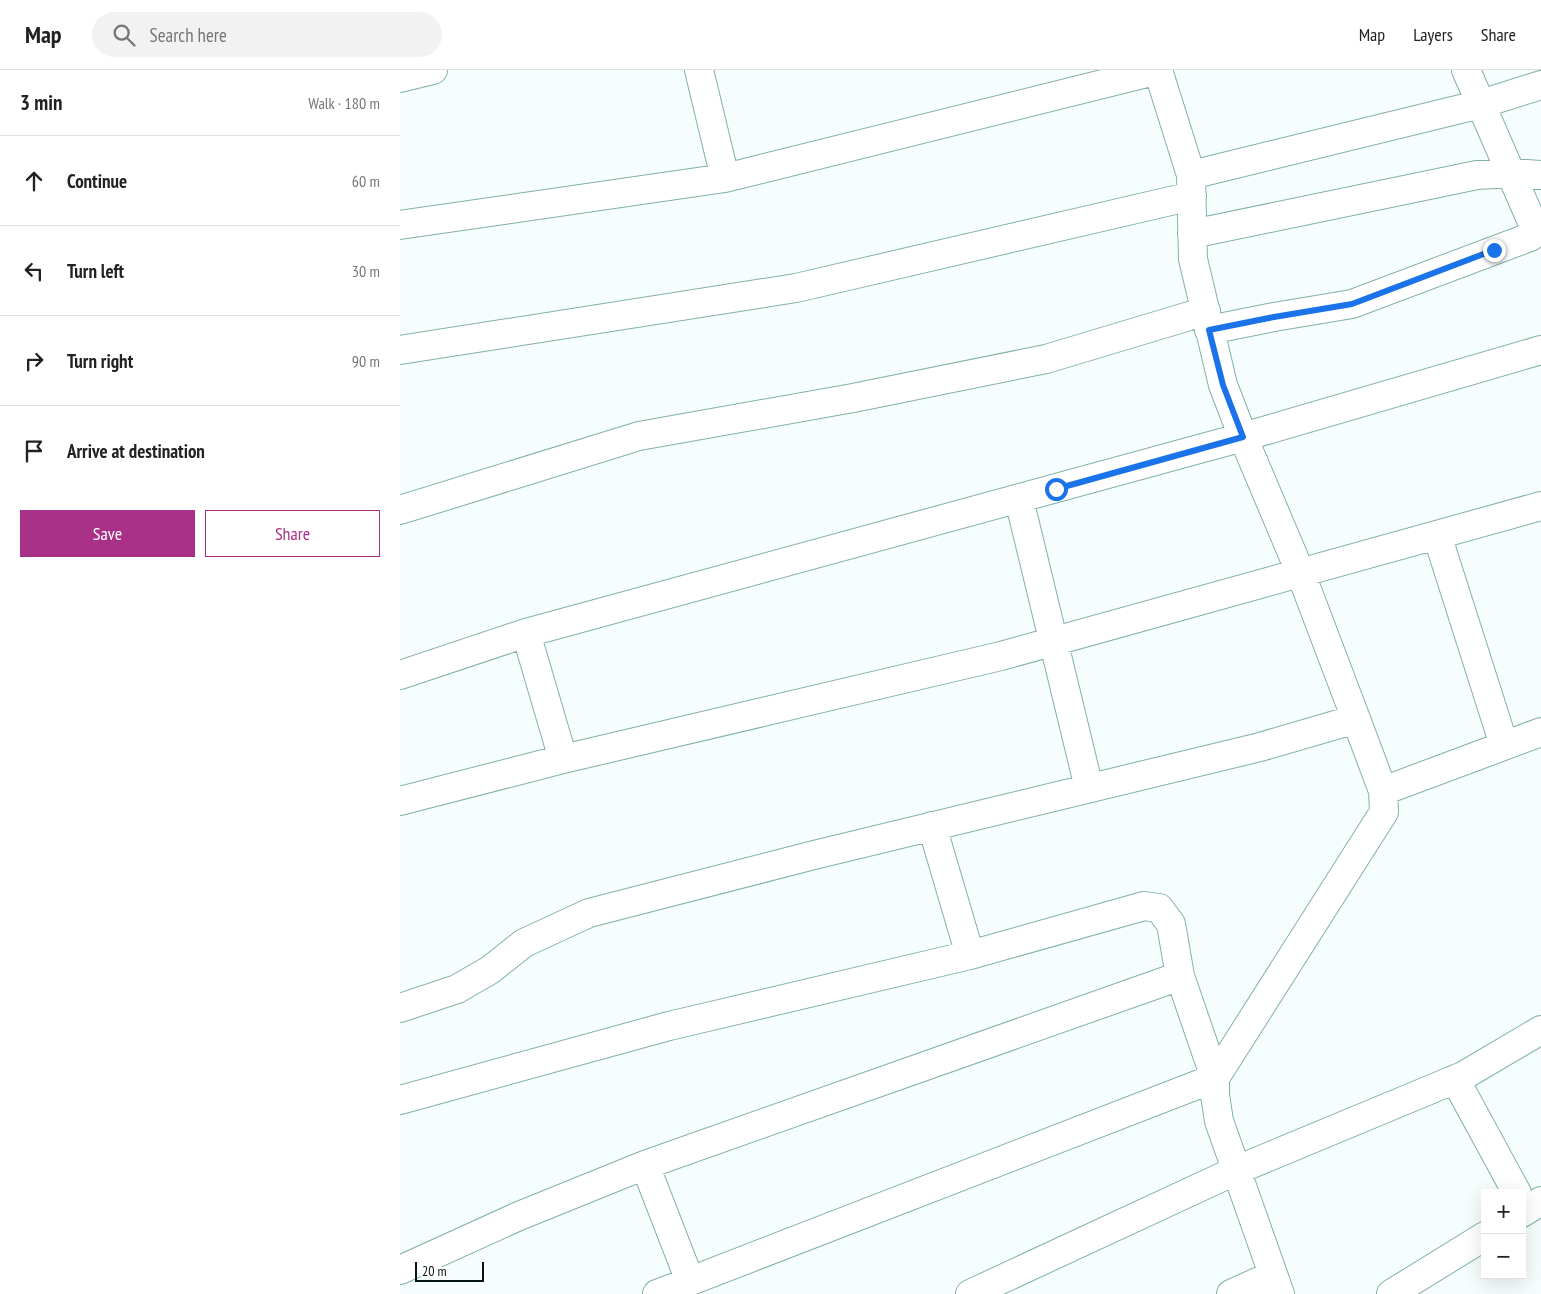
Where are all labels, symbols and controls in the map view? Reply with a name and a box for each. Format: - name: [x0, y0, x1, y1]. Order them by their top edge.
- search box: [92, 12, 442, 57]
- text: Map: [25, 19, 62, 50]
- icon: search: [110, 21, 138, 49]
- text: Search here: [150, 23, 227, 47]
- text: Map: [1359, 23, 1385, 46]
- text: Layers: [1413, 23, 1453, 46]
- text: Share: [1481, 23, 1516, 46]
- text: 3 min: [20, 89, 62, 116]
- text: Walk · 180 m: [308, 93, 380, 113]
- icon: ahead: [20, 167, 48, 195]
- text: Continue: [67, 169, 127, 193]
- text: 60 m: [352, 171, 380, 191]
- route end: [1483, 239, 1506, 262]
- icon: left: [20, 257, 48, 285]
- text: Turn left: [67, 259, 124, 283]
- text: 30 m: [352, 261, 380, 281]
- icon: right: [20, 347, 48, 375]
- text: Turn right: [67, 349, 133, 373]
- text: 90 m: [352, 351, 380, 371]
- icon: arrive: [20, 437, 48, 465]
- text: Arrive at destination: [67, 439, 205, 463]
- route start: [1045, 478, 1068, 501]
- button: Save: [20, 510, 195, 557]
- button: Share: [205, 510, 380, 557]
- map controls: [1481, 1189, 1526, 1279]
- button: +: [1481, 1189, 1526, 1234]
- button: −: [1481, 1234, 1526, 1279]
- scale bar: [415, 1259, 484, 1282]
- text: 20 m: [422, 1262, 447, 1280]

